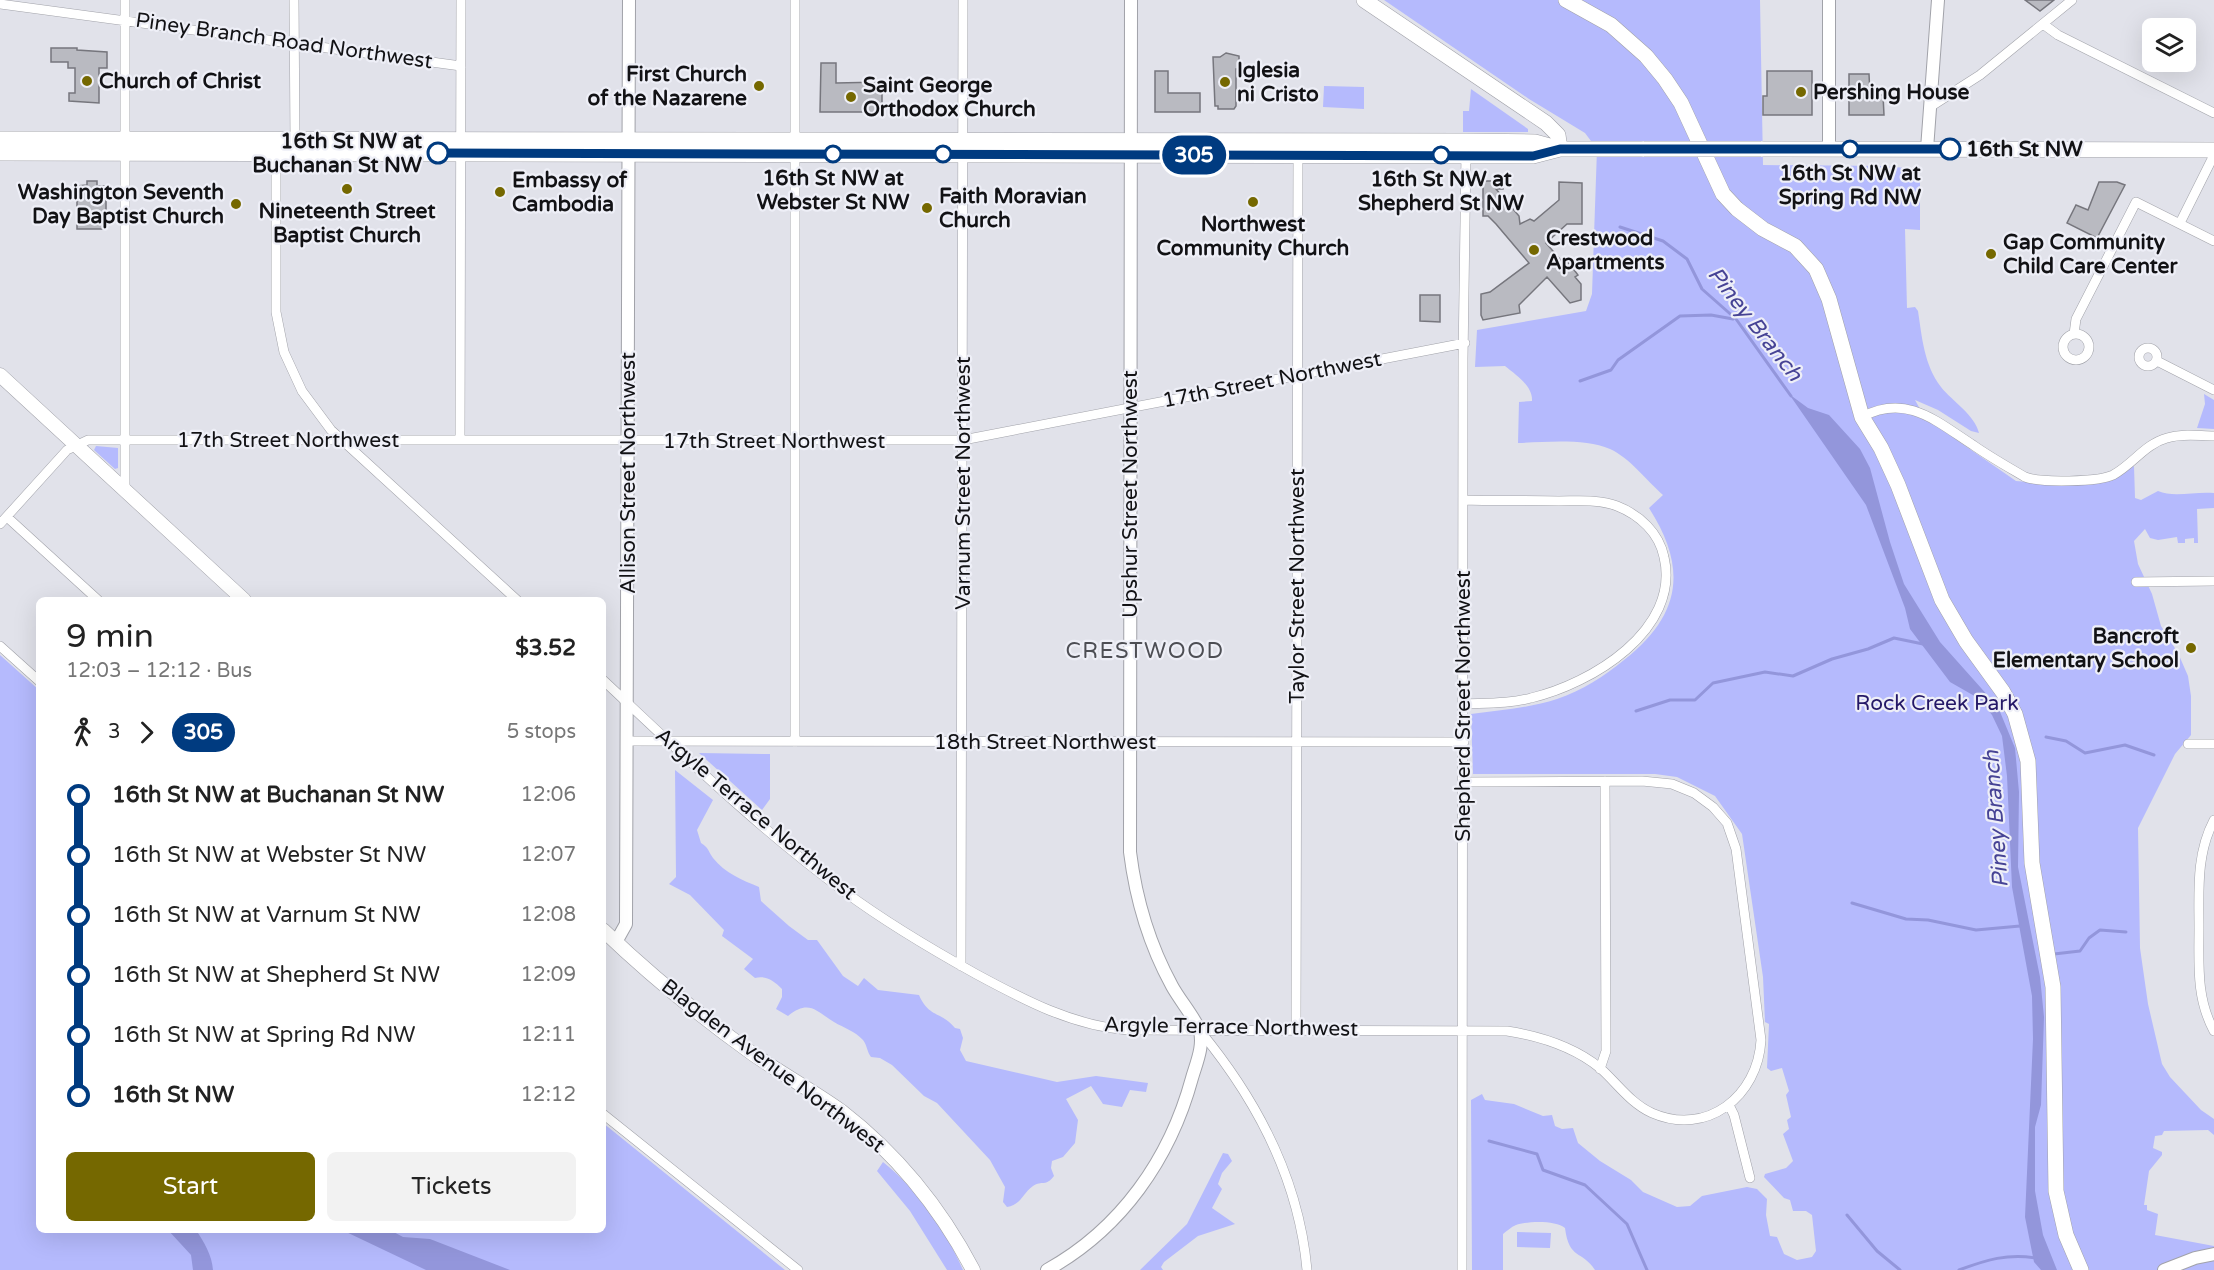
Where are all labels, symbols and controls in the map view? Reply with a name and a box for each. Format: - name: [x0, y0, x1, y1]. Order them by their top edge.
- street label: Piney Branch Road Northwest: [134, 8, 434, 74]
- map controls: [2142, 18, 2196, 72]
- button: layers: [2142, 18, 2196, 72]
- place label: Iglesia ni Cristo: [1237, 58, 1319, 107]
- place label: First Church of the Nazarene: [587, 62, 747, 111]
- place label: Church of Christ: [99, 69, 261, 94]
- place label: Saint George Orthodox Church: [863, 73, 1036, 122]
- marker: Church of Christ: [80, 74, 94, 88]
- marker: Iglesia ni Cristo: [1218, 75, 1232, 89]
- marker: First Church of the Nazarene: [752, 79, 766, 93]
- place label: Pershing House: [1813, 80, 1970, 105]
- marker: Pershing House: [1794, 85, 1808, 99]
- marker: Saint George Orthodox Church: [844, 90, 858, 104]
- place label: 16th St NW at Buchanan St NW: [252, 129, 423, 178]
- line badge: 305: [1160, 136, 1228, 174]
- place label: 16th St NW: [1966, 137, 2083, 162]
- marker: 16th St NW: [1939, 138, 1961, 160]
- marker: 16th St NW at Spring Rd NW: [1841, 140, 1859, 158]
- marker: 16th St NW at Buchanan St NW: [427, 142, 449, 164]
- text: 305: [1174, 143, 1214, 168]
- marker: 16th St NW at Webster St NW: [824, 145, 842, 163]
- unlabelled marker: [934, 145, 952, 163]
- marker: 16th St NW at Shepherd St NW: [1432, 146, 1450, 164]
- place label: 16th St NW at Spring Rd NW: [1779, 161, 1922, 210]
- place label: 16th St NW at Webster St NW: [757, 166, 910, 215]
- place label: 16th St NW at Shepherd St NW: [1358, 167, 1525, 216]
- place label: Embassy of Cambodia: [512, 168, 628, 217]
- place label: Washington Seventh Day Baptist Church: [18, 180, 224, 229]
- marker: Nineteenth Street Baptist Church: [340, 182, 354, 196]
- place label: Faith Moravian Church: [939, 184, 1087, 233]
- marker: Embassy of Cambodia: [493, 185, 507, 199]
- marker: Northwest Community Church: [1246, 195, 1260, 209]
- marker: Washington Seventh Day Baptist Church: [229, 197, 243, 211]
- place label: Nineteenth Street Baptist Church: [258, 199, 436, 248]
- marker: Faith Moravian Church: [920, 201, 934, 215]
- place label: Northwest Community Church: [1157, 212, 1349, 261]
- place label: Crestwood Apartments: [1546, 226, 1664, 275]
- place label: Gap Community Child Care Center: [2003, 230, 2178, 279]
- marker: Crestwood Apartments: [1527, 243, 1541, 257]
- marker: Gap Community Child Care Center: [1984, 247, 1998, 261]
- water label: Piney Branch: [1702, 262, 1808, 387]
- street label: 17th Street Northwest: [1160, 347, 1384, 413]
- street label: Allison Street Northwest: [616, 352, 641, 594]
- street label: Varnum Street Northwest: [951, 356, 976, 610]
- street label: Upshur Street Northwest: [1118, 370, 1143, 618]
- street label: 17th Street Northwest: [177, 428, 399, 453]
- street label: 17th Street Northwest: [663, 429, 885, 454]
- street label: Taylor Street Northwest: [1285, 468, 1310, 704]
- street label: Shepherd Street Northwest: [1451, 570, 1476, 842]
- text: 9 min: [66, 617, 154, 656]
- place label: Bancroft Elementary School: [1992, 624, 2179, 673]
- text: $3.52: [515, 635, 576, 661]
- district label: CRESTWOOD: [1065, 638, 1225, 664]
- marker: Bancroft Elementary School: [2184, 641, 2198, 655]
- text: 12:03 – 12:12 · Bus: [66, 659, 252, 683]
- park label: Rock Creek Park: [1855, 691, 2019, 716]
- icon: walk: [66, 716, 99, 749]
- icon: forward: [130, 716, 163, 749]
- text: 3: [108, 720, 121, 744]
- text: 305: [184, 720, 223, 745]
- text: 5 stops: [507, 720, 576, 744]
- street label: Argyle Terrace Northwest: [651, 723, 861, 905]
- street label: 18th Street Northwest: [934, 730, 1156, 755]
- water label: Piney Branch: [1978, 749, 2014, 889]
- text: 16th St NW at Buchanan St NW: [112, 782, 444, 808]
- text: 12:06: [521, 783, 576, 807]
- text: 16th St NW at Webster St NW: [112, 842, 426, 868]
- text: 12:07: [521, 843, 576, 867]
- text: 16th St NW at Varnum St NW: [112, 902, 421, 928]
- text: 12:08: [521, 903, 576, 927]
- text: 16th St NW at Shepherd St NW: [112, 962, 440, 988]
- text: 12:09: [521, 963, 576, 987]
- street label: Blagden Avenue Northwest: [656, 974, 890, 1158]
- street label: Argyle Terrace Northwest: [1104, 1012, 1358, 1042]
- text: 16th St NW at Spring Rd NW: [112, 1022, 416, 1048]
- text: 12:11: [521, 1023, 576, 1047]
- text: 16th St NW: [112, 1082, 234, 1108]
- text: 12:12: [521, 1083, 576, 1107]
- button: Start: [66, 1152, 315, 1221]
- button: Tickets: [327, 1152, 576, 1221]

